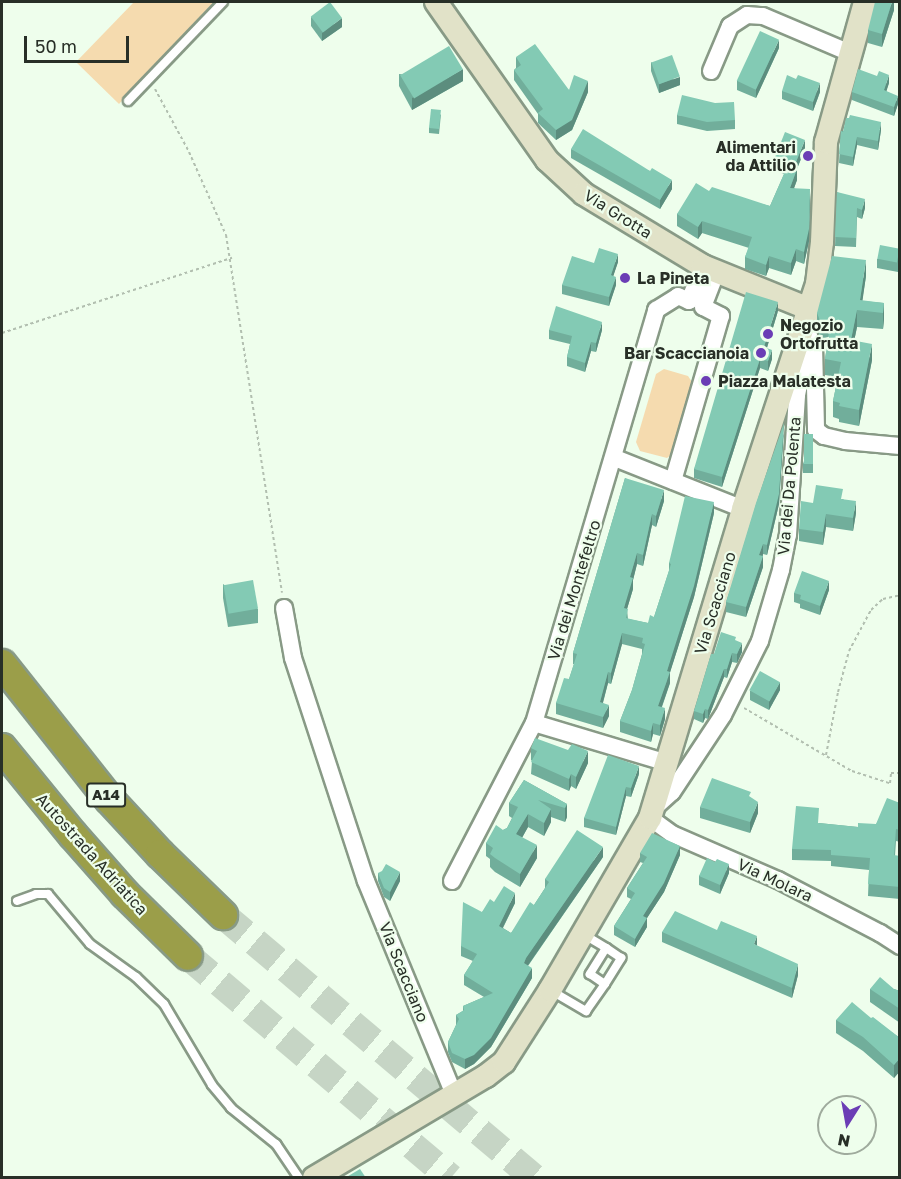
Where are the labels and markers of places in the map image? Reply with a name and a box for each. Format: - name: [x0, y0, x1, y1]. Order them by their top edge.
- place label: Alimentari da Attilio: [716, 137, 796, 175]
- marker: Alimentari da Attilio: [801, 149, 815, 163]
- place label: La Pineta: [637, 268, 709, 288]
- marker: La Pineta: [618, 271, 632, 285]
- place label: Negozio Ortofrutta: [780, 315, 858, 353]
- marker: Negozio Ortofrutta: [761, 327, 775, 341]
- place label: Bar Scaccianoia: [624, 343, 749, 363]
- marker: Bar Scaccianoia: [754, 346, 768, 360]
- place label: Piazza Malatesta: [718, 371, 851, 391]
- marker: Piazza Malatesta: [699, 374, 713, 388]

